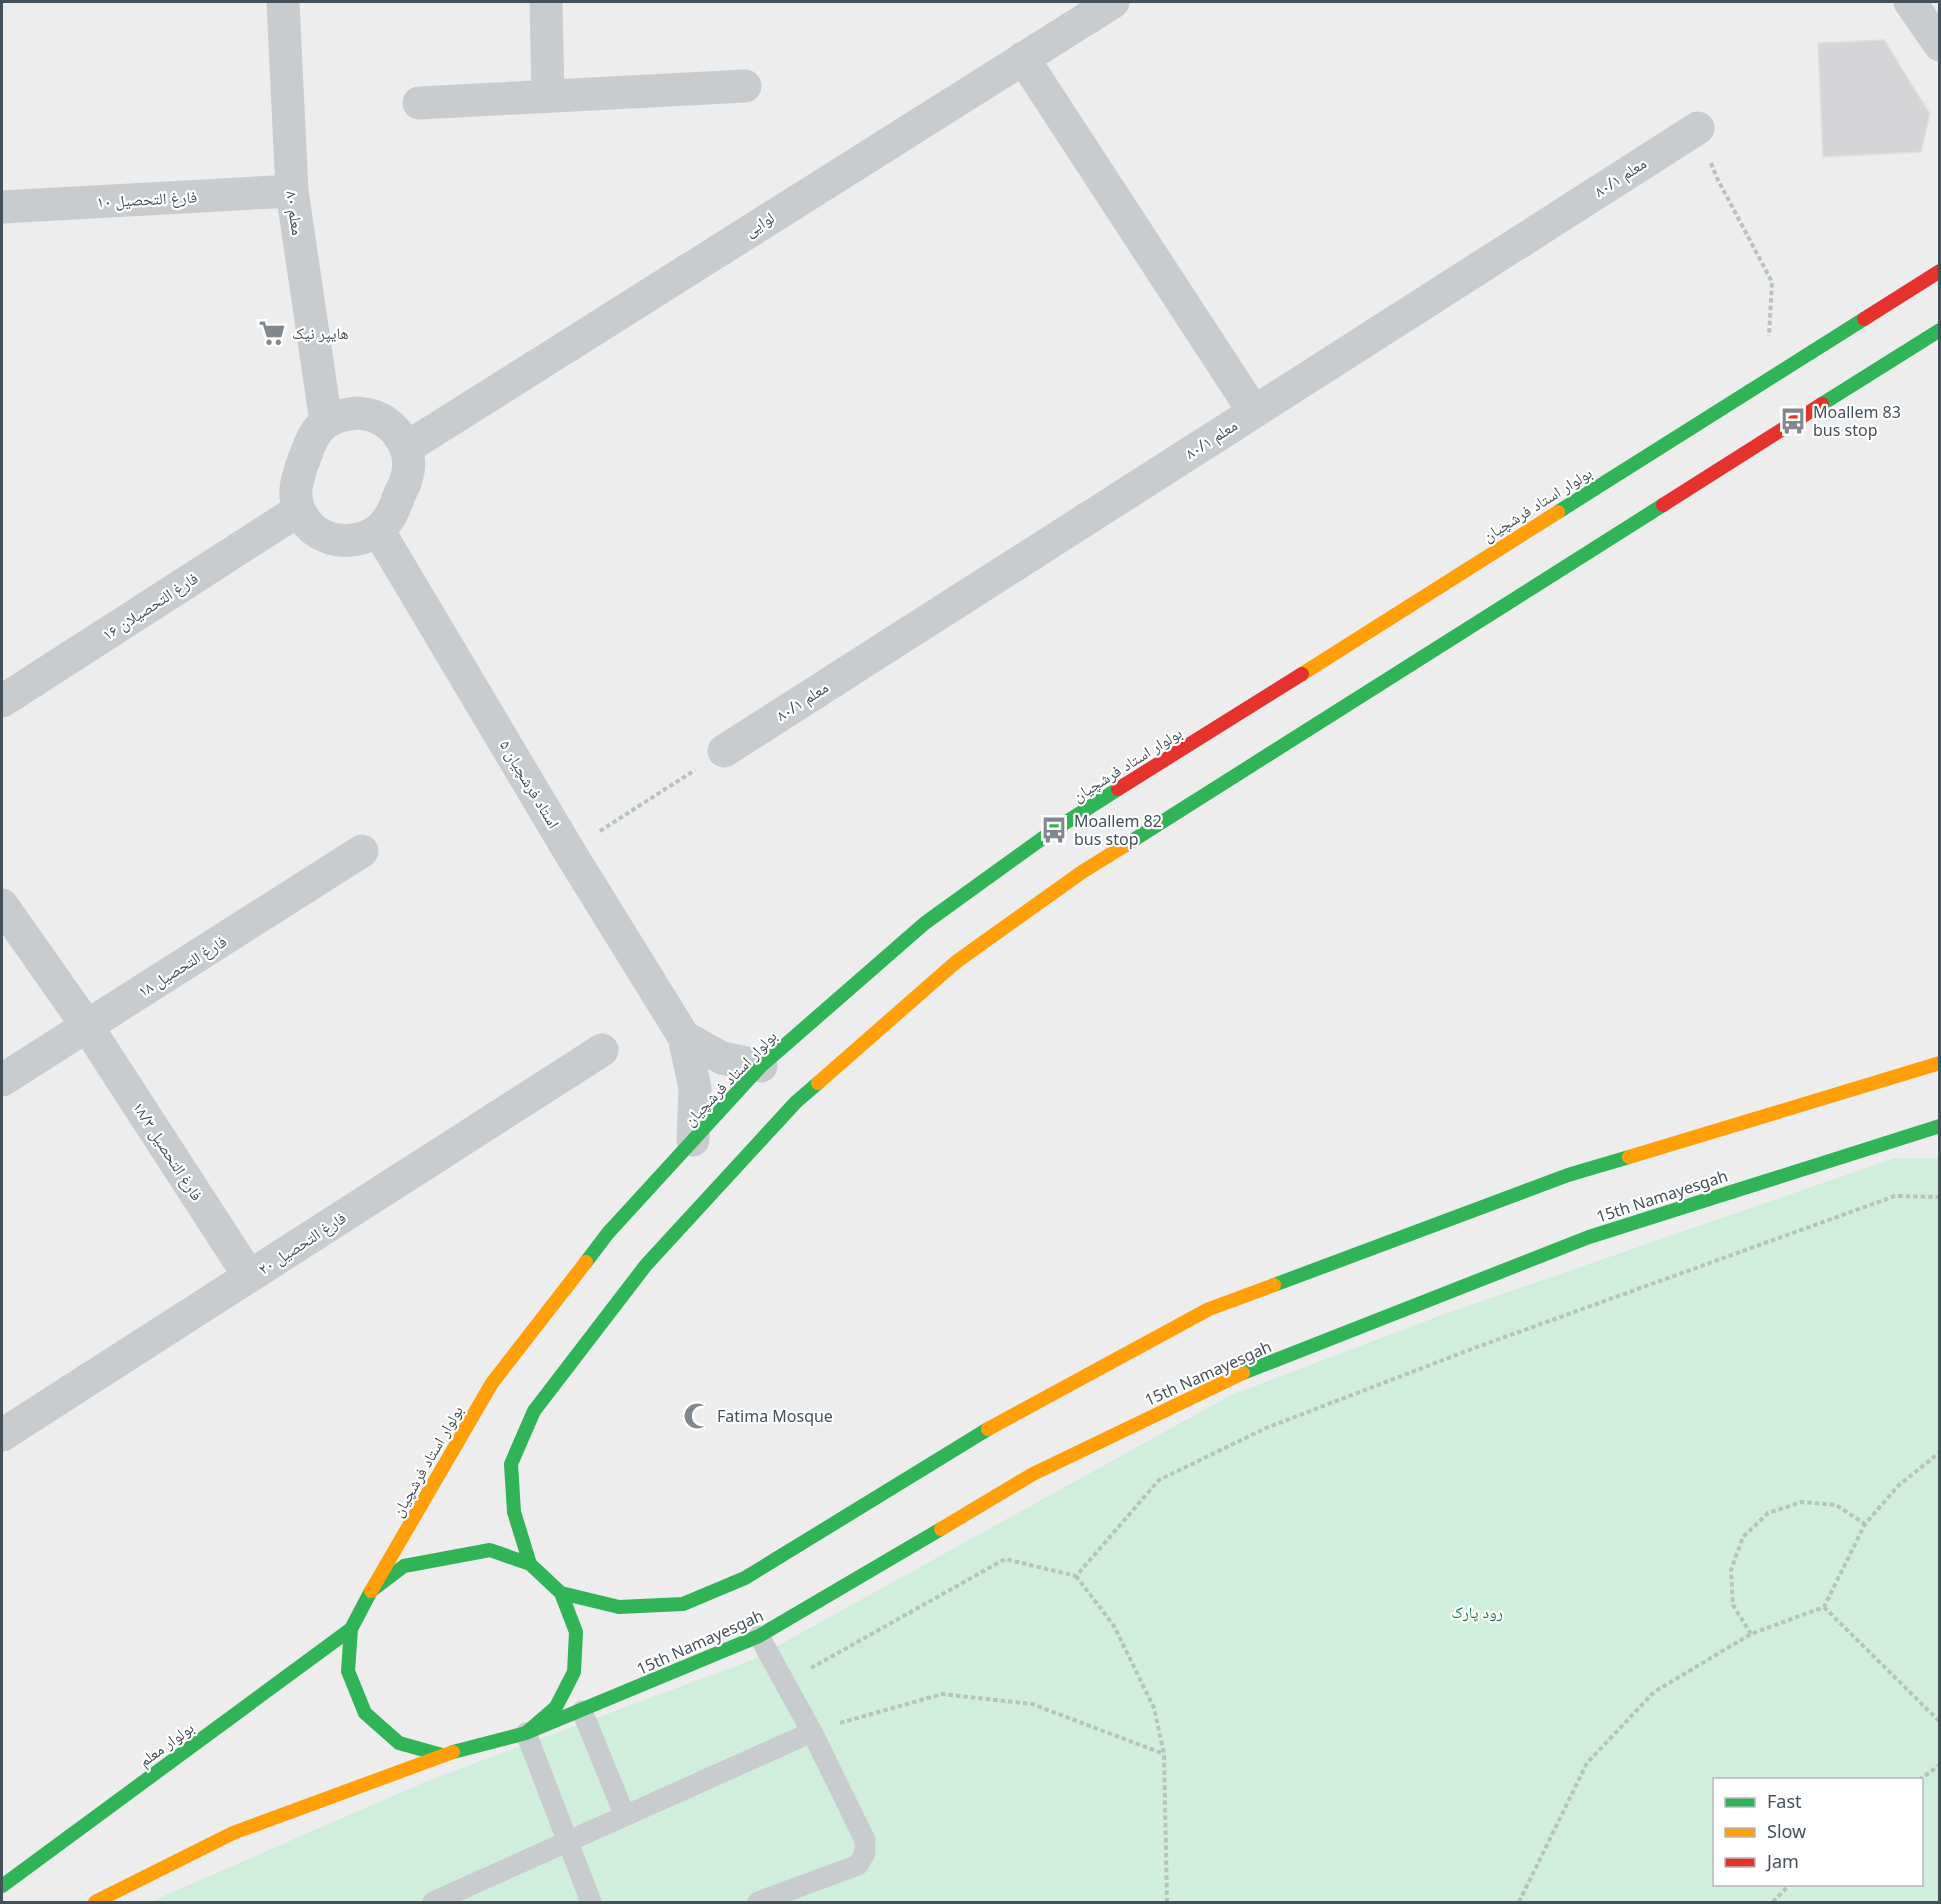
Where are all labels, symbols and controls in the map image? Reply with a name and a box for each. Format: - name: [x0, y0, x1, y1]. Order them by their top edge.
- street label: معلم ۸۰/۱: [1590, 152, 1650, 202]
- street label: فارغ التحصیل ۱۰: [96, 185, 198, 213]
- street label: معلم ۸۰: [281, 189, 309, 237]
- street label: لوایی: [740, 206, 778, 242]
- supermarket icon: هایپر نیک: [257, 318, 287, 348]
- place label: هایپر نیک: [292, 322, 349, 344]
- place label: Moallem 83 bus stop: [1813, 401, 1901, 441]
- bus stop icon: Moallem 83 bus stop: [1778, 406, 1808, 436]
- street label: معلم ۸۰/۱: [1181, 414, 1241, 464]
- street label: بولوار استاد فرشچیان: [1478, 461, 1596, 547]
- street label: فارغ التحصیلان ۱۶: [98, 567, 202, 645]
- street label: معلم ۸۰/۱: [772, 676, 832, 726]
- street label: بولوار استاد فرشچیان: [1068, 721, 1186, 807]
- street label: استاد فرشچیان ۵: [495, 736, 565, 832]
- place label: Moallem 82 bus stop: [1074, 810, 1162, 850]
- bus stop icon: Moallem 82 bus stop: [1039, 815, 1069, 845]
- street label: فارغ التحصیل ۱۸: [134, 930, 230, 1002]
- street label: بولوار استاد فرشچیان: [679, 1025, 781, 1131]
- street label: فارغ التحصیل ۱۸/۳: [128, 1097, 208, 1205]
- street label: 15th Namayesgah: [1594, 1164, 1730, 1228]
- street label: فارغ التحصیل ۲۰: [254, 1206, 350, 1280]
- street label: 15th Namayesgah: [1141, 1335, 1275, 1411]
- street label: بولوار استاد فرشچیان: [386, 1401, 468, 1521]
- mosque icon: Fatima Mosque: [682, 1401, 712, 1431]
- place label: Fatima Mosque: [717, 1405, 833, 1427]
- park label: رود پارک: [1451, 1601, 1503, 1623]
- street label: 15th Namayesgah: [633, 1604, 767, 1680]
- street label: بولوار معلم: [134, 1717, 198, 1771]
- legend: [1713, 1778, 1923, 1886]
- text: Fast: [1767, 1789, 1802, 1813]
- text: Slow: [1767, 1819, 1806, 1843]
- text: Jam: [1765, 1849, 1799, 1873]

